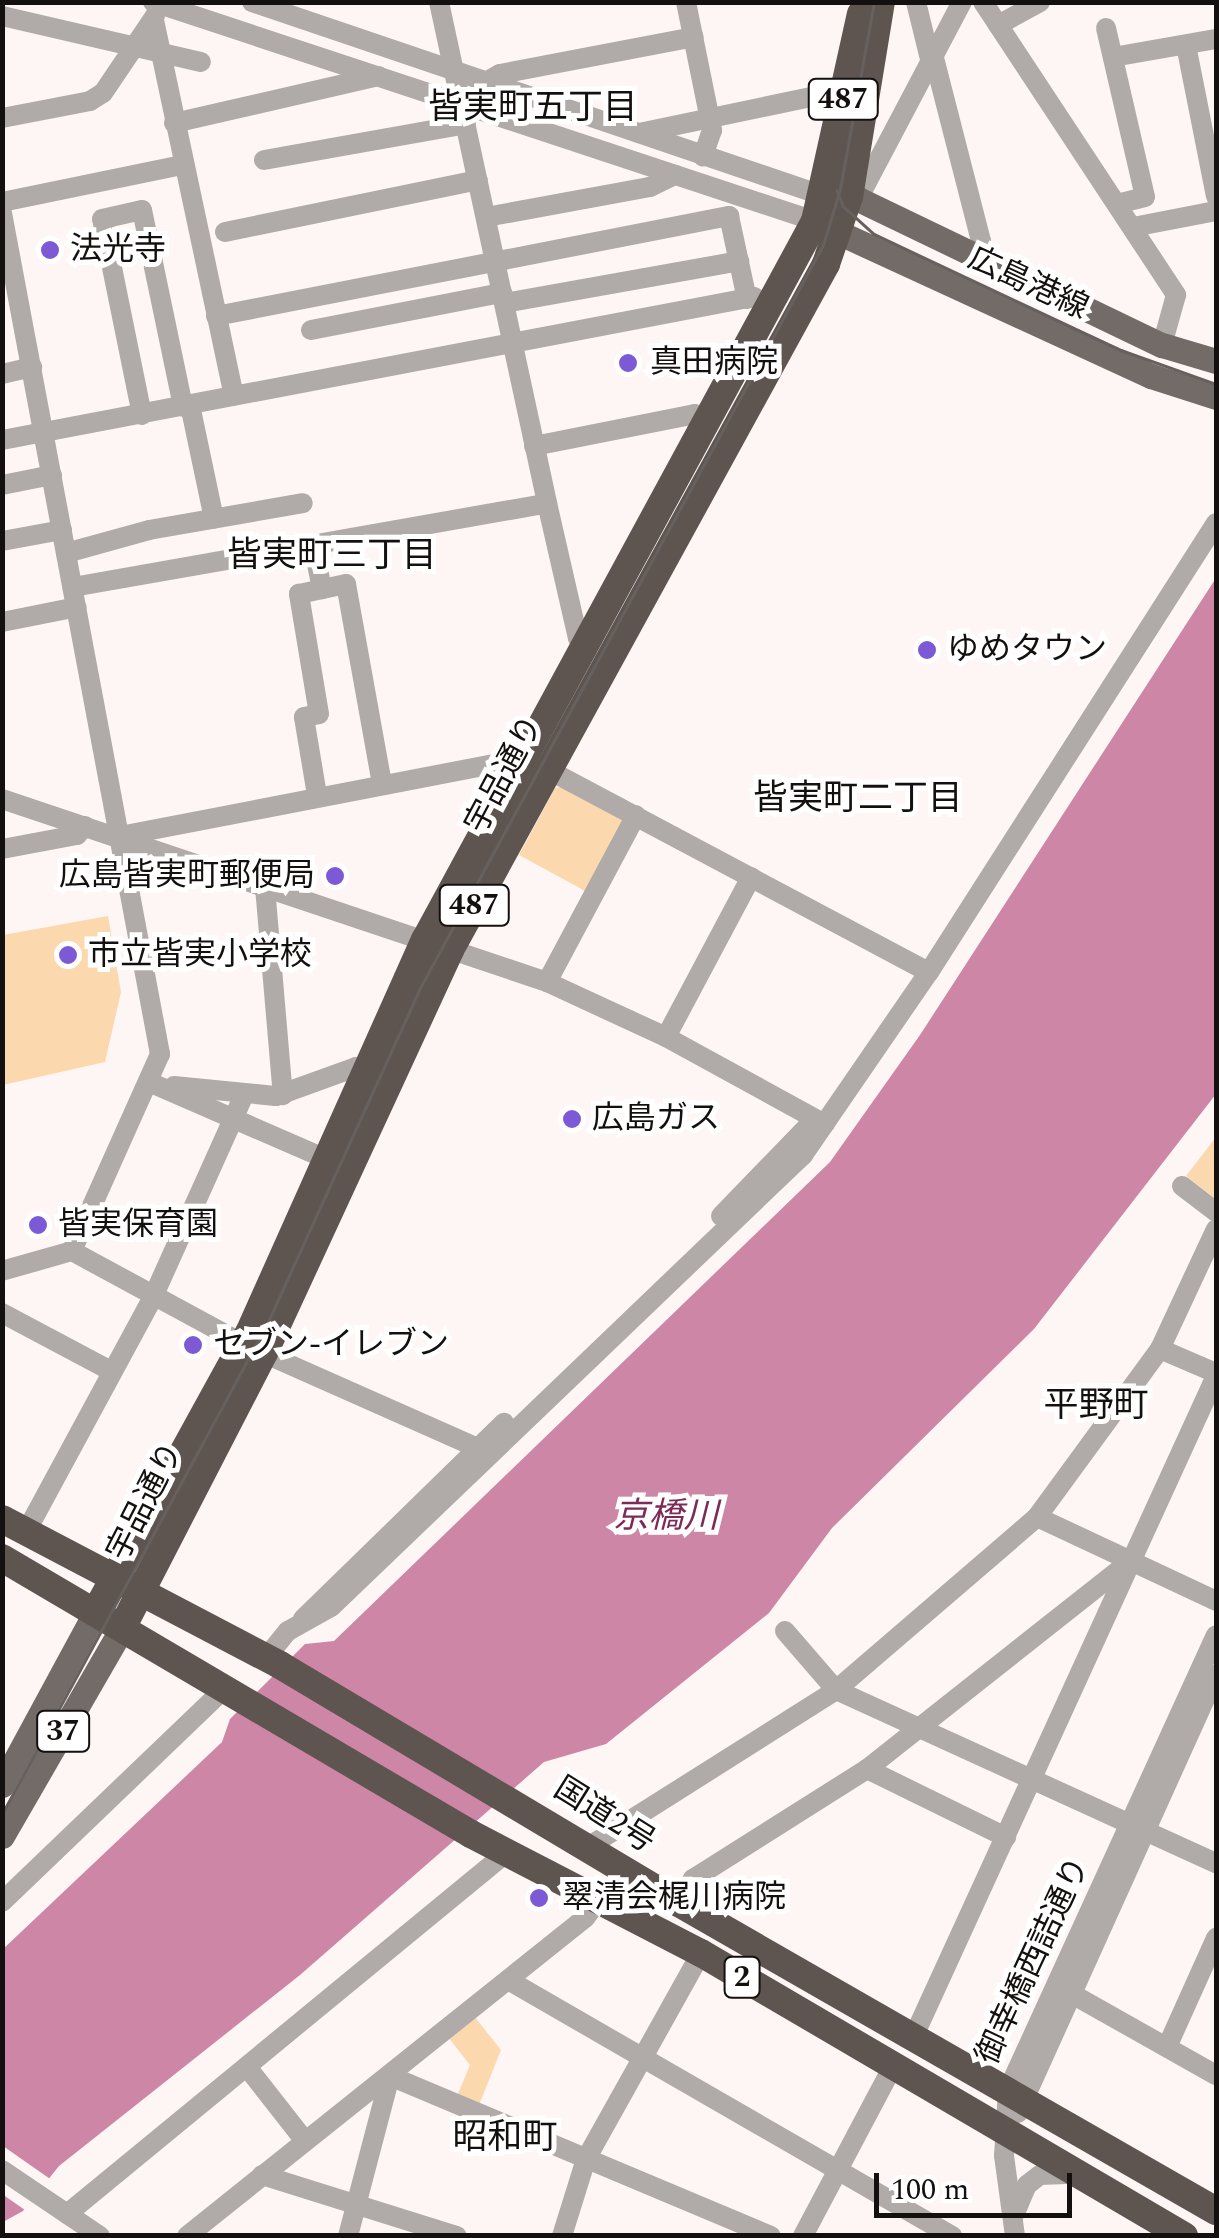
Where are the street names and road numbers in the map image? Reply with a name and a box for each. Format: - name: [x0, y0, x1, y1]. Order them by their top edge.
- road number: 487: [806, 74, 880, 124]
- street label: 広島港線: [962, 240, 1094, 328]
- street label: 宇品通り: [458, 709, 552, 841]
- road number: 487: [436, 880, 512, 930]
- street label: 宇品通り: [100, 1436, 192, 1568]
- road number: 37: [36, 1706, 90, 1756]
- street label: 国道2号: [546, 1770, 662, 1862]
- street label: 御幸橋西詰通り: [969, 1851, 1099, 2071]
- road number: 2: [722, 1952, 762, 2002]

